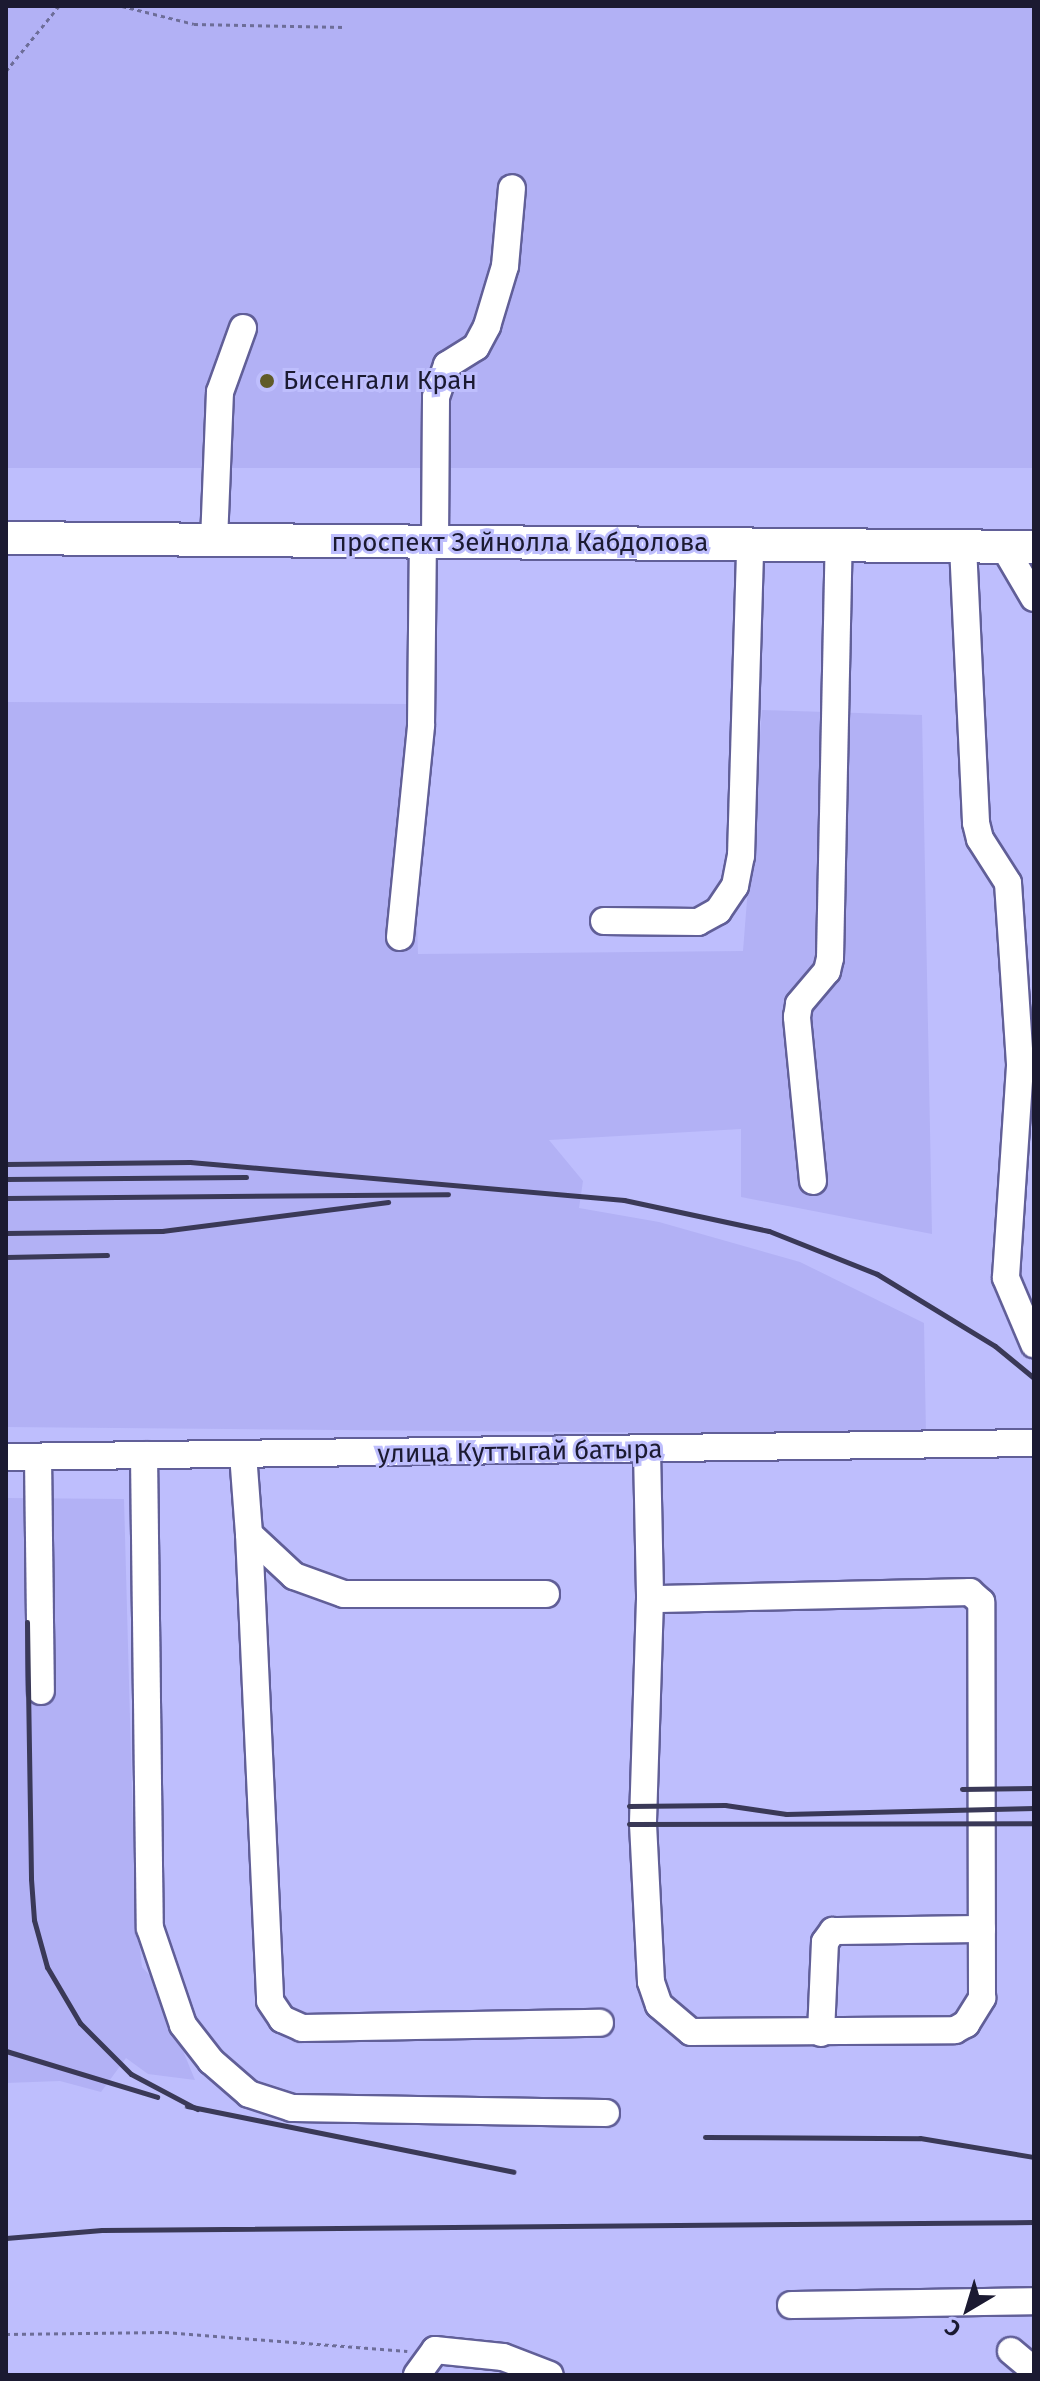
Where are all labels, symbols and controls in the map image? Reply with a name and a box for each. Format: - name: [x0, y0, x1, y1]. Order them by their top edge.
- place label: Бисенгали Кран: [283, 365, 477, 397]
- marker: Бисенгали Кран: [258, 372, 276, 390]
- street label: проспект Зейнолла Кабдолова: [332, 527, 708, 559]
- street label: улица Куттыгай батыра: [377, 1434, 663, 1470]
- north arrow: [928, 2269, 1008, 2349]
- text: С: [940, 2314, 966, 2343]

